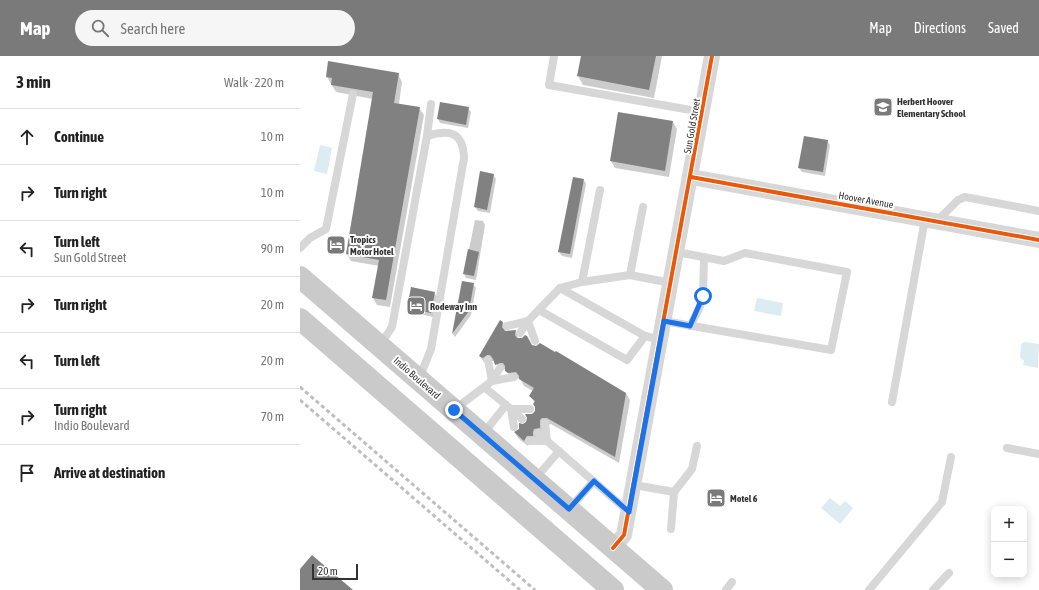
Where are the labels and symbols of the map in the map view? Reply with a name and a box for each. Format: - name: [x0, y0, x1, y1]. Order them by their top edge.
- school or university icon: Herbert Hoover Elementary School: [872, 96, 894, 118]
- place label: Herbert Hoover Elementary School: [897, 96, 966, 119]
- street label: Sun Gold Street: [682, 97, 702, 154]
- street label: Hoover Avenue: [838, 190, 895, 210]
- hotel icon: Tropics Motor Hotel: [325, 234, 347, 256]
- place label: Tropics Motor Hotel: [350, 234, 394, 257]
- route start: [694, 287, 712, 305]
- hotel icon: Rodeway Inn: [405, 295, 427, 317]
- place label: Rodeway Inn: [430, 301, 477, 312]
- street label: Indio Boulevard: [391, 355, 443, 401]
- route end: [445, 401, 463, 419]
- hotel icon: Motel 6: [705, 487, 727, 509]
- place label: Motel 6: [730, 493, 758, 504]
- scale bar: [312, 562, 358, 581]

